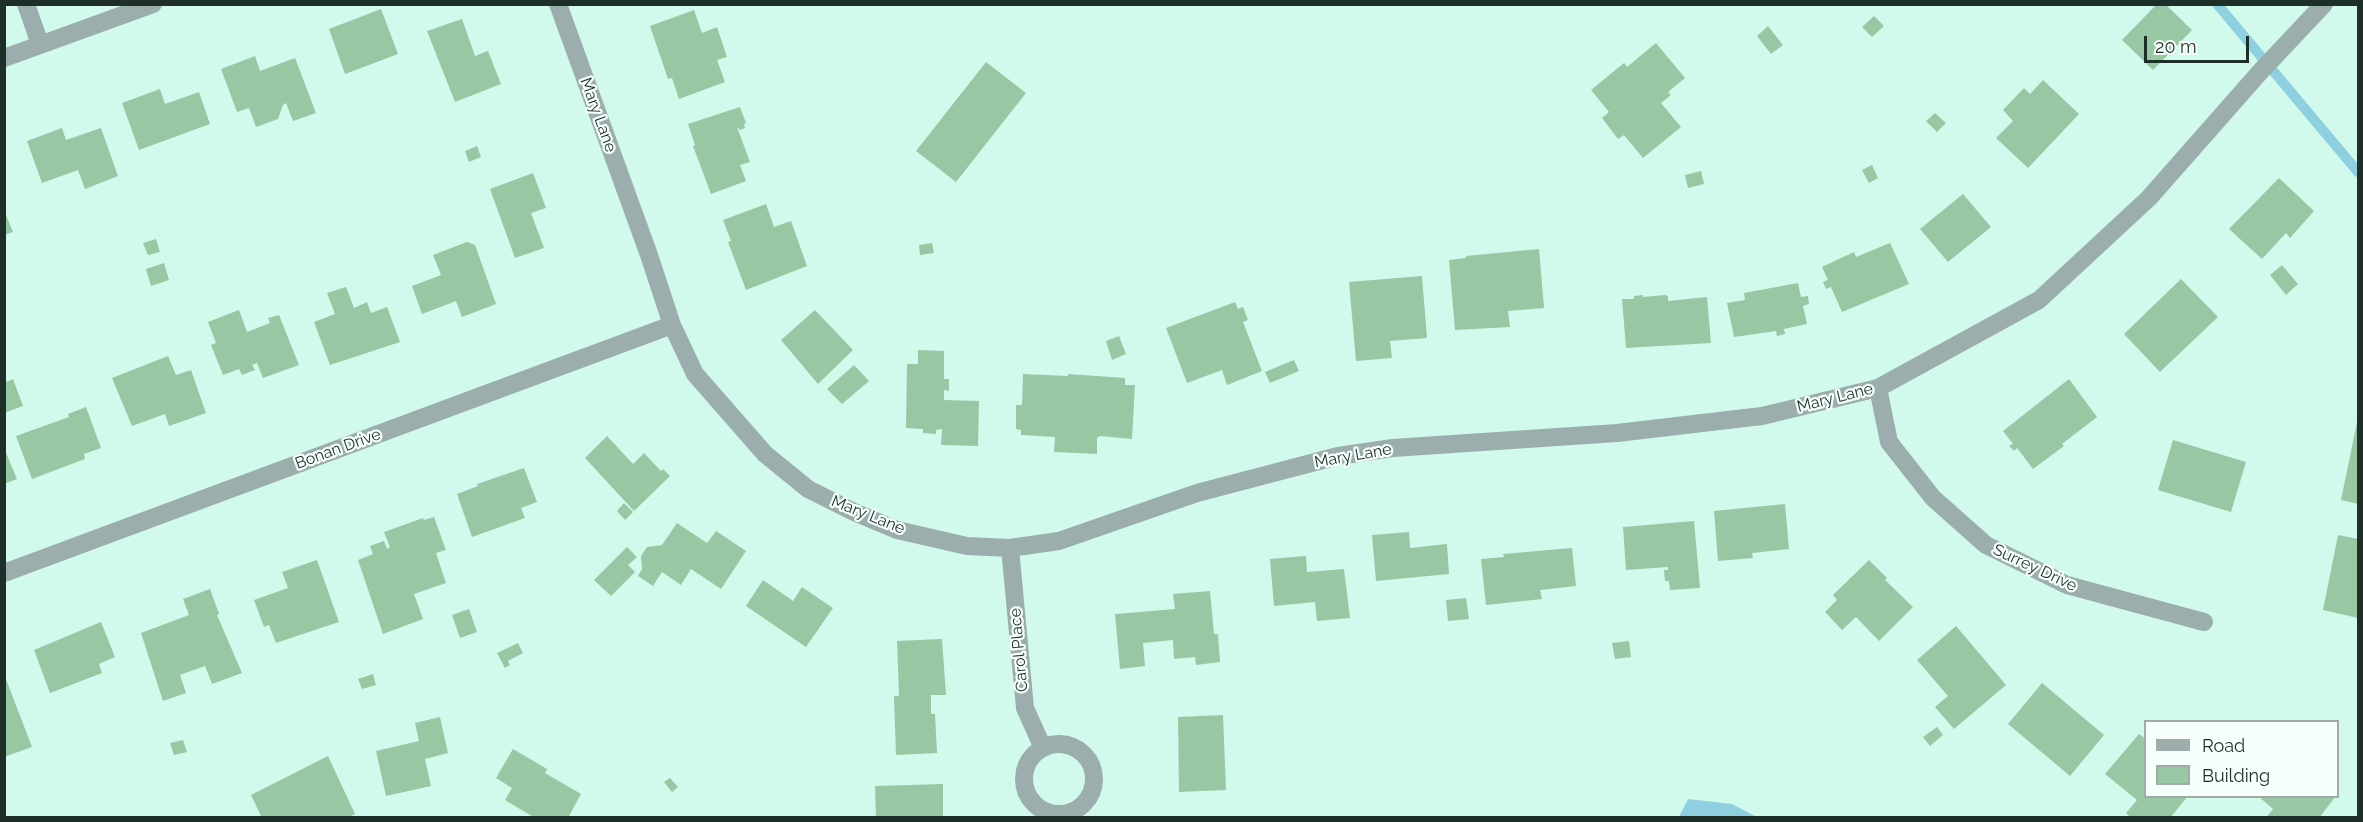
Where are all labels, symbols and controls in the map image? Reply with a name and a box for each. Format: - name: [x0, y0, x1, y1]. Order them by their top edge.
- scale bar: [2147, 24, 2252, 62]
- text: 20 m: [2155, 36, 2197, 57]
- street label: Mary Lane: [576, 75, 620, 155]
- street label: Mary Lane: [1795, 379, 1875, 417]
- street label: Bonan Drive: [293, 425, 383, 473]
- street label: Mary Lane: [1313, 440, 1393, 472]
- street label: Mary Lane: [828, 492, 908, 538]
- street label: Surrey Drive: [1990, 540, 2080, 596]
- street label: Carol Place: [1006, 607, 1032, 693]
- legend: [2144, 720, 2339, 798]
- text: Road: [2202, 735, 2245, 756]
- text: Building: [2202, 765, 2270, 786]

